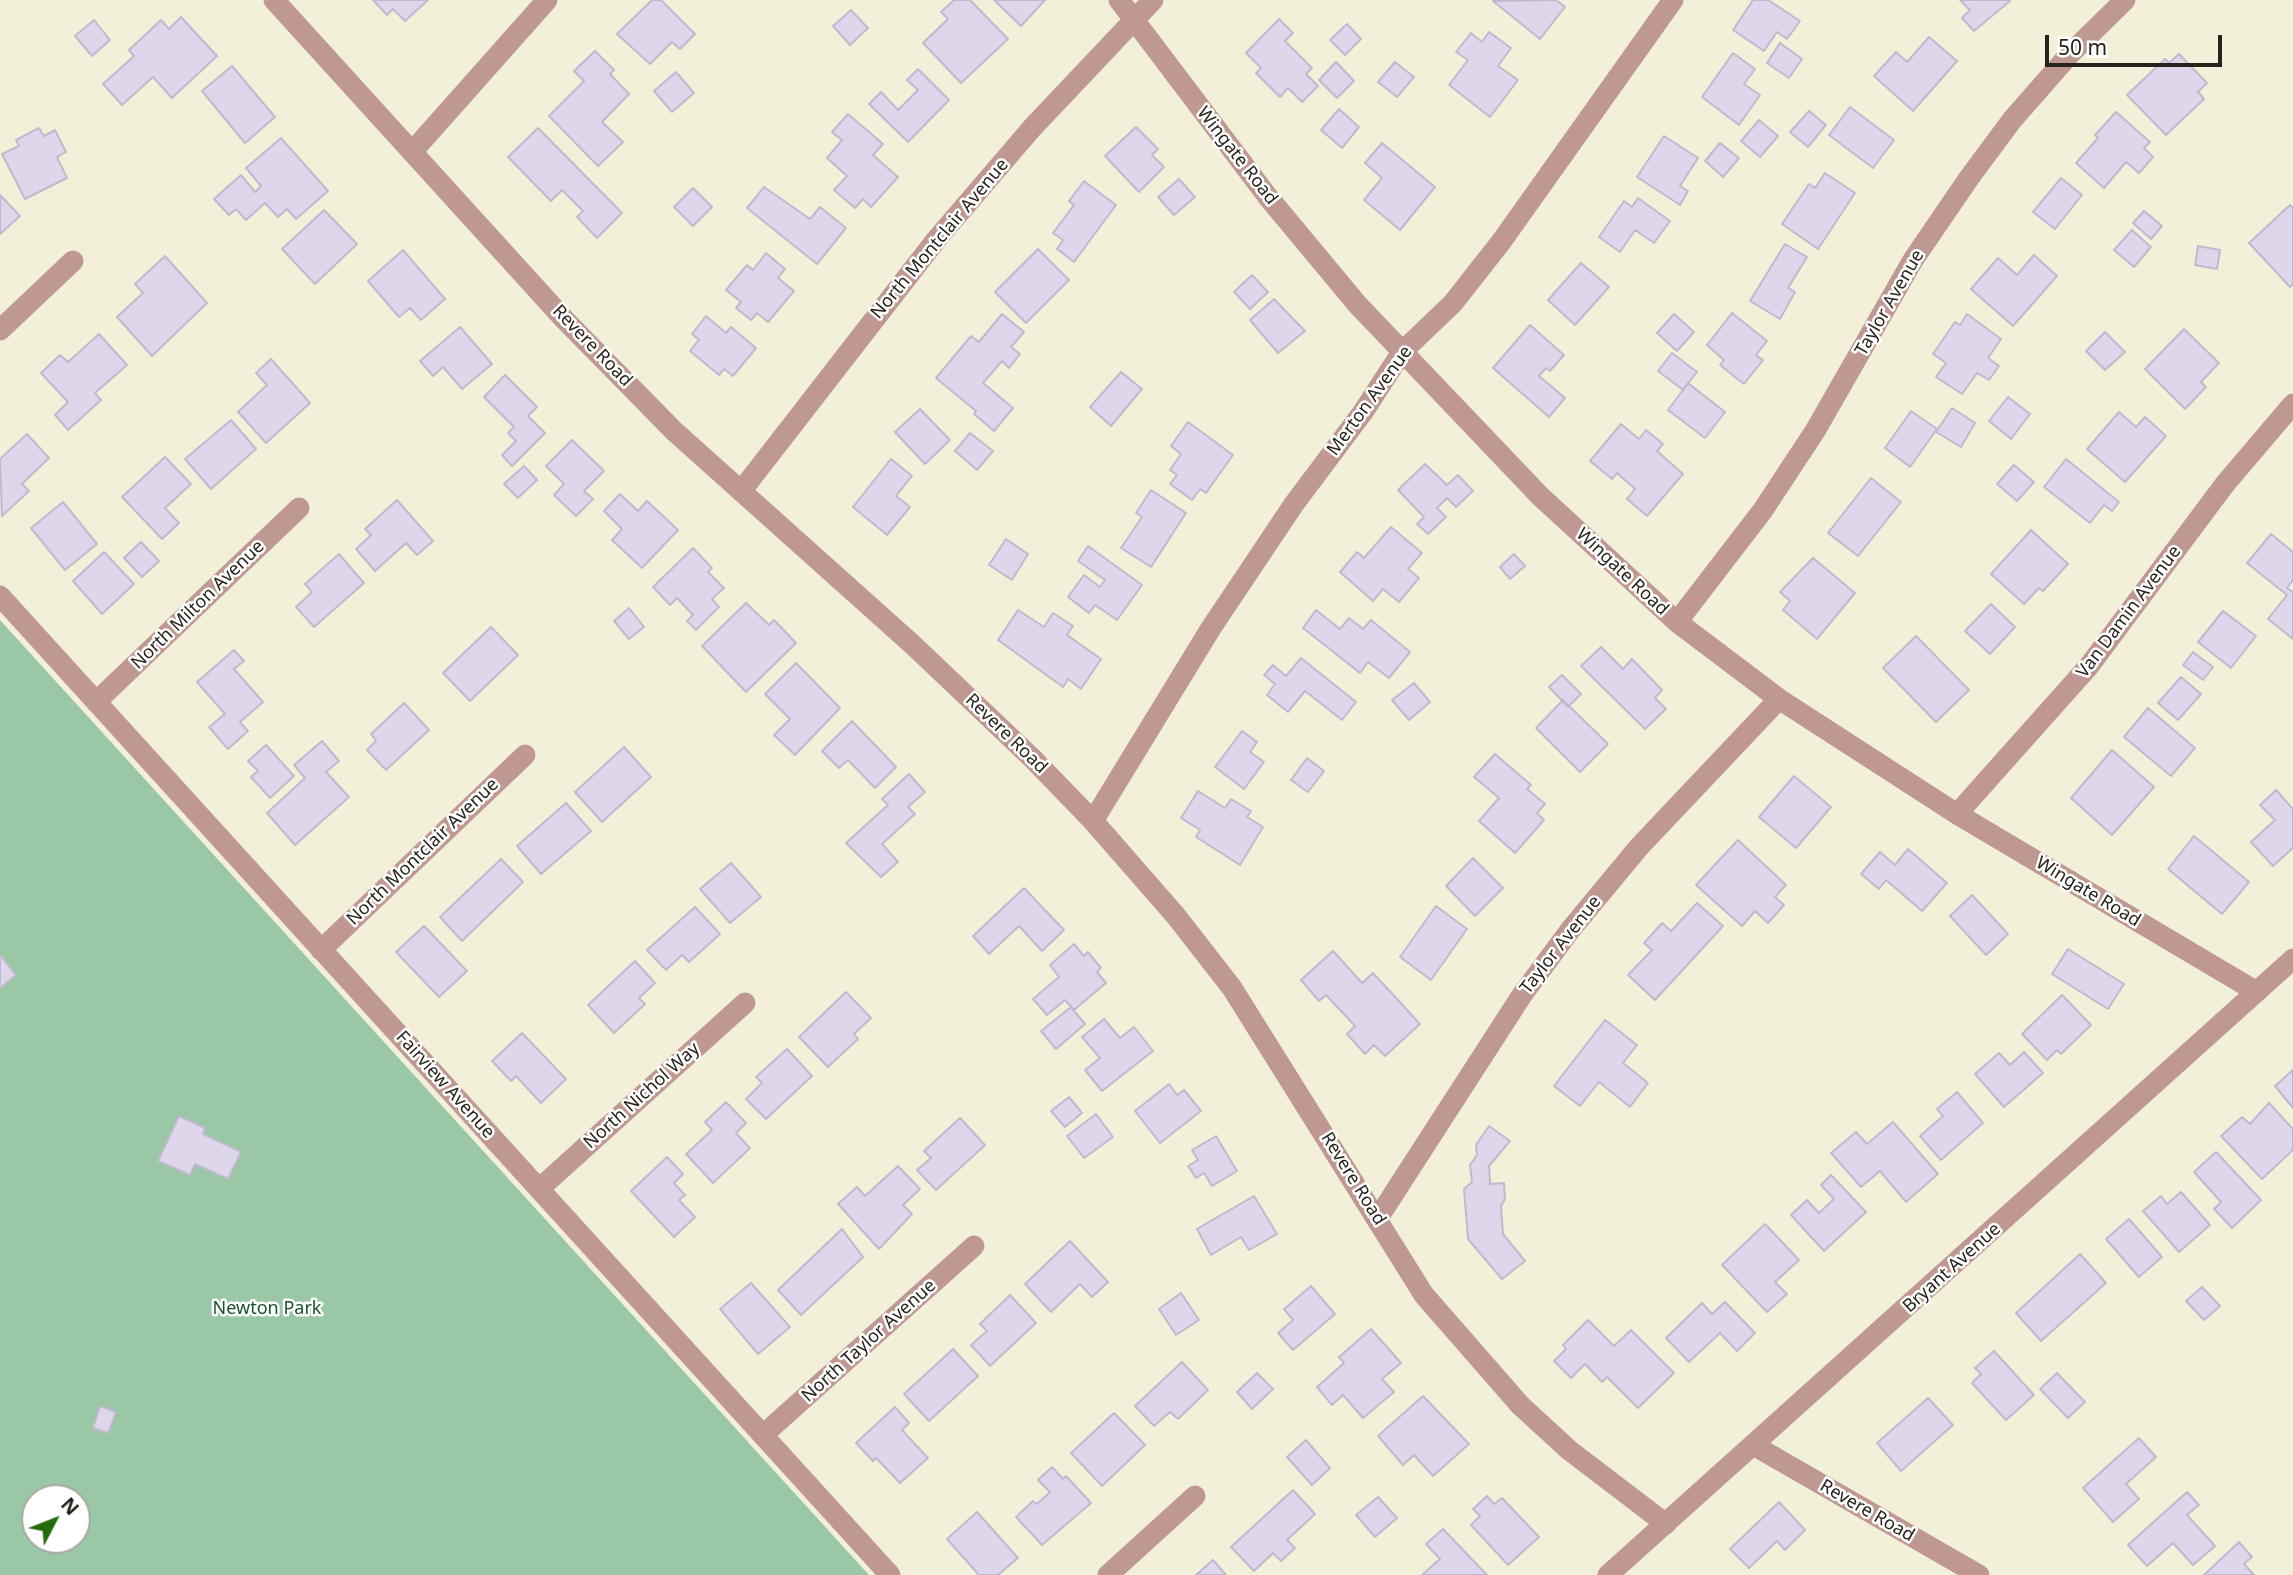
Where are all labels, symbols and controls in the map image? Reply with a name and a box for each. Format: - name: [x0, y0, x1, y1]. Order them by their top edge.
- scale bar: [2048, 21, 2225, 65]
- text: 50 m: [2058, 33, 2107, 61]
- street label: Wingate Road: [1192, 103, 1282, 209]
- street label: North Montclair Avenue: [867, 155, 1013, 323]
- street label: Taylor Avenue: [1851, 246, 1929, 360]
- street label: Revere Road: [548, 301, 636, 391]
- street label: Merton Avenue: [1323, 342, 1417, 460]
- street label: Wingate Road: [1571, 524, 1673, 620]
- street label: North Milton Avenue: [127, 536, 269, 674]
- street label: Van Damin Avenue: [2072, 542, 2186, 682]
- street label: Revere Road: [961, 690, 1051, 778]
- street label: North Montclair Avenue: [343, 774, 503, 930]
- street label: Wingate Road: [2032, 852, 2144, 932]
- street label: Taylor Avenue: [1516, 892, 1606, 998]
- street label: Fairview Avenue: [391, 1027, 499, 1143]
- street label: North Nichol Way: [580, 1038, 704, 1154]
- street label: Revere Road: [1316, 1129, 1390, 1229]
- street label: Bryant Avenue: [1899, 1219, 2005, 1317]
- street label: North Taylor Avenue: [797, 1275, 941, 1407]
- park label: Newton Park: [213, 1298, 321, 1320]
- street label: Revere Road: [1816, 1475, 1918, 1547]
- north arrow: [21, 1484, 91, 1554]
- text: N: [55, 1492, 85, 1521]

